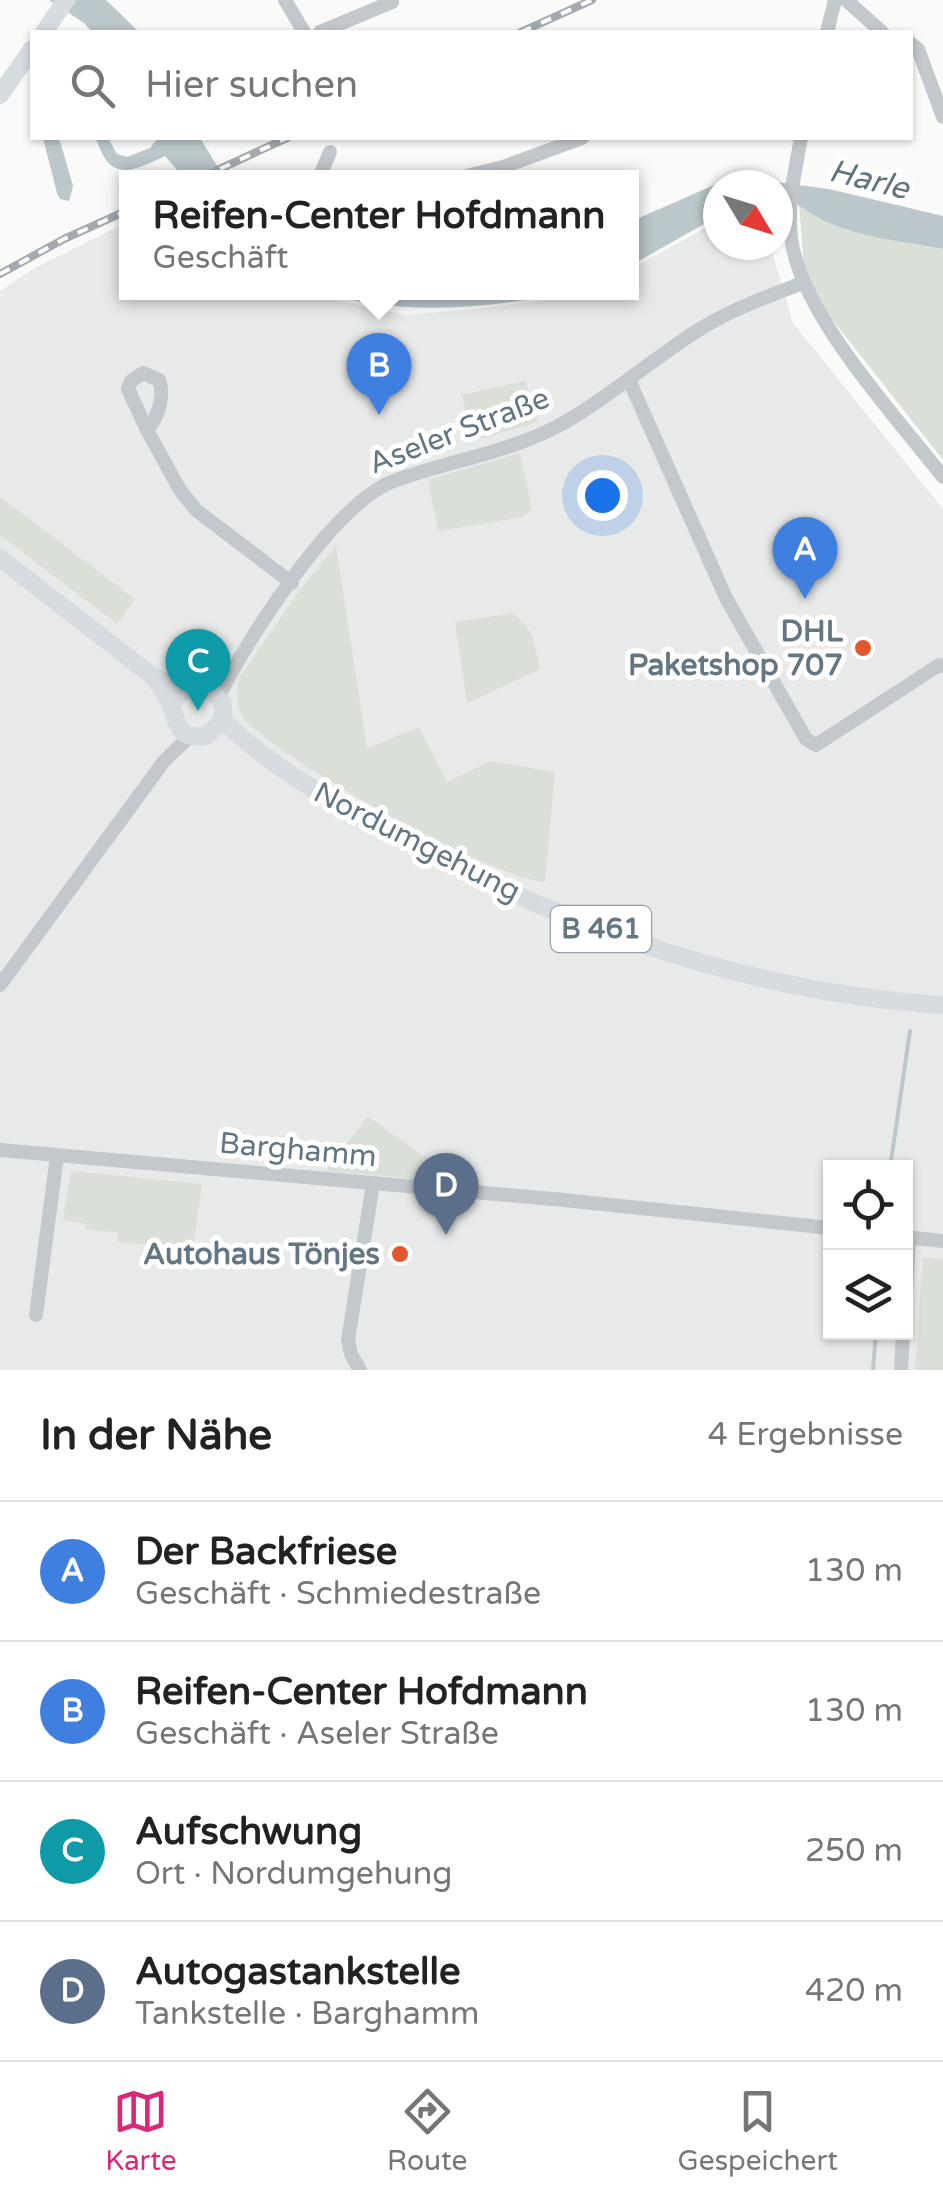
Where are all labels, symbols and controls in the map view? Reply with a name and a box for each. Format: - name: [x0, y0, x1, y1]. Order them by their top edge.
- search box: [30, 30, 913, 140]
- icon: search: [65, 58, 120, 113]
- text: Hier suchen: [145, 62, 358, 108]
- water label: Harle: [825, 152, 914, 209]
- popup: [119, 170, 639, 300]
- north arrow: [703, 170, 793, 260]
- text: Reifen-Center Hofdmann: [153, 193, 605, 239]
- text: Geschäft: [153, 239, 289, 277]
- pin: B: [346, 332, 412, 415]
- street label: Aseler Straße: [364, 380, 554, 482]
- your location: [577, 470, 628, 521]
- pin: A: [772, 516, 838, 599]
- place label: DHL Paketshop 707: [628, 613, 844, 684]
- pin: C: [166, 628, 230, 711]
- marker: DHL Paketshop 707: [852, 637, 874, 659]
- street label: Nordumgehung: [307, 774, 527, 910]
- road number: B 461: [551, 906, 651, 952]
- street label: Barghamm: [218, 1125, 378, 1175]
- pin: D: [414, 1152, 478, 1235]
- map controls: [823, 1160, 913, 1340]
- button: locate: [823, 1160, 913, 1250]
- place label: Autohaus Tönjes: [143, 1236, 380, 1273]
- marker: Autohaus Tönjes: [389, 1243, 411, 1265]
- button: layers: [823, 1250, 913, 1340]
- text: In der Nähe: [40, 1410, 272, 1461]
- text: 4 Ergebnisse: [708, 1416, 903, 1454]
- text: Der Backfriese: [135, 1529, 397, 1575]
- text: A: [61, 1552, 84, 1590]
- text: 130 m: [805, 1552, 903, 1590]
- text: Geschäft · Schmiedestraße: [135, 1575, 541, 1613]
- text: Reifen-Center Hofdmann: [135, 1669, 588, 1715]
- text: B: [61, 1692, 84, 1730]
- text: 130 m: [805, 1692, 903, 1730]
- text: Geschäft · Aseler Straße: [135, 1715, 499, 1753]
- text: Aufschwung: [135, 1809, 362, 1855]
- text: C: [61, 1832, 84, 1870]
- text: 250 m: [805, 1832, 903, 1870]
- text: Ort · Nordumgehung: [135, 1855, 453, 1893]
- text: Autogastankstelle: [135, 1949, 461, 1995]
- text: D: [60, 1972, 85, 2010]
- text: 420 m: [805, 1972, 903, 2010]
- text: Tankstelle · Barghamm: [135, 1995, 479, 2033]
- tab: Karte: [105, 2084, 177, 2178]
- tab: Route: [387, 2084, 467, 2178]
- tab: Gespeichert: [678, 2084, 838, 2178]

